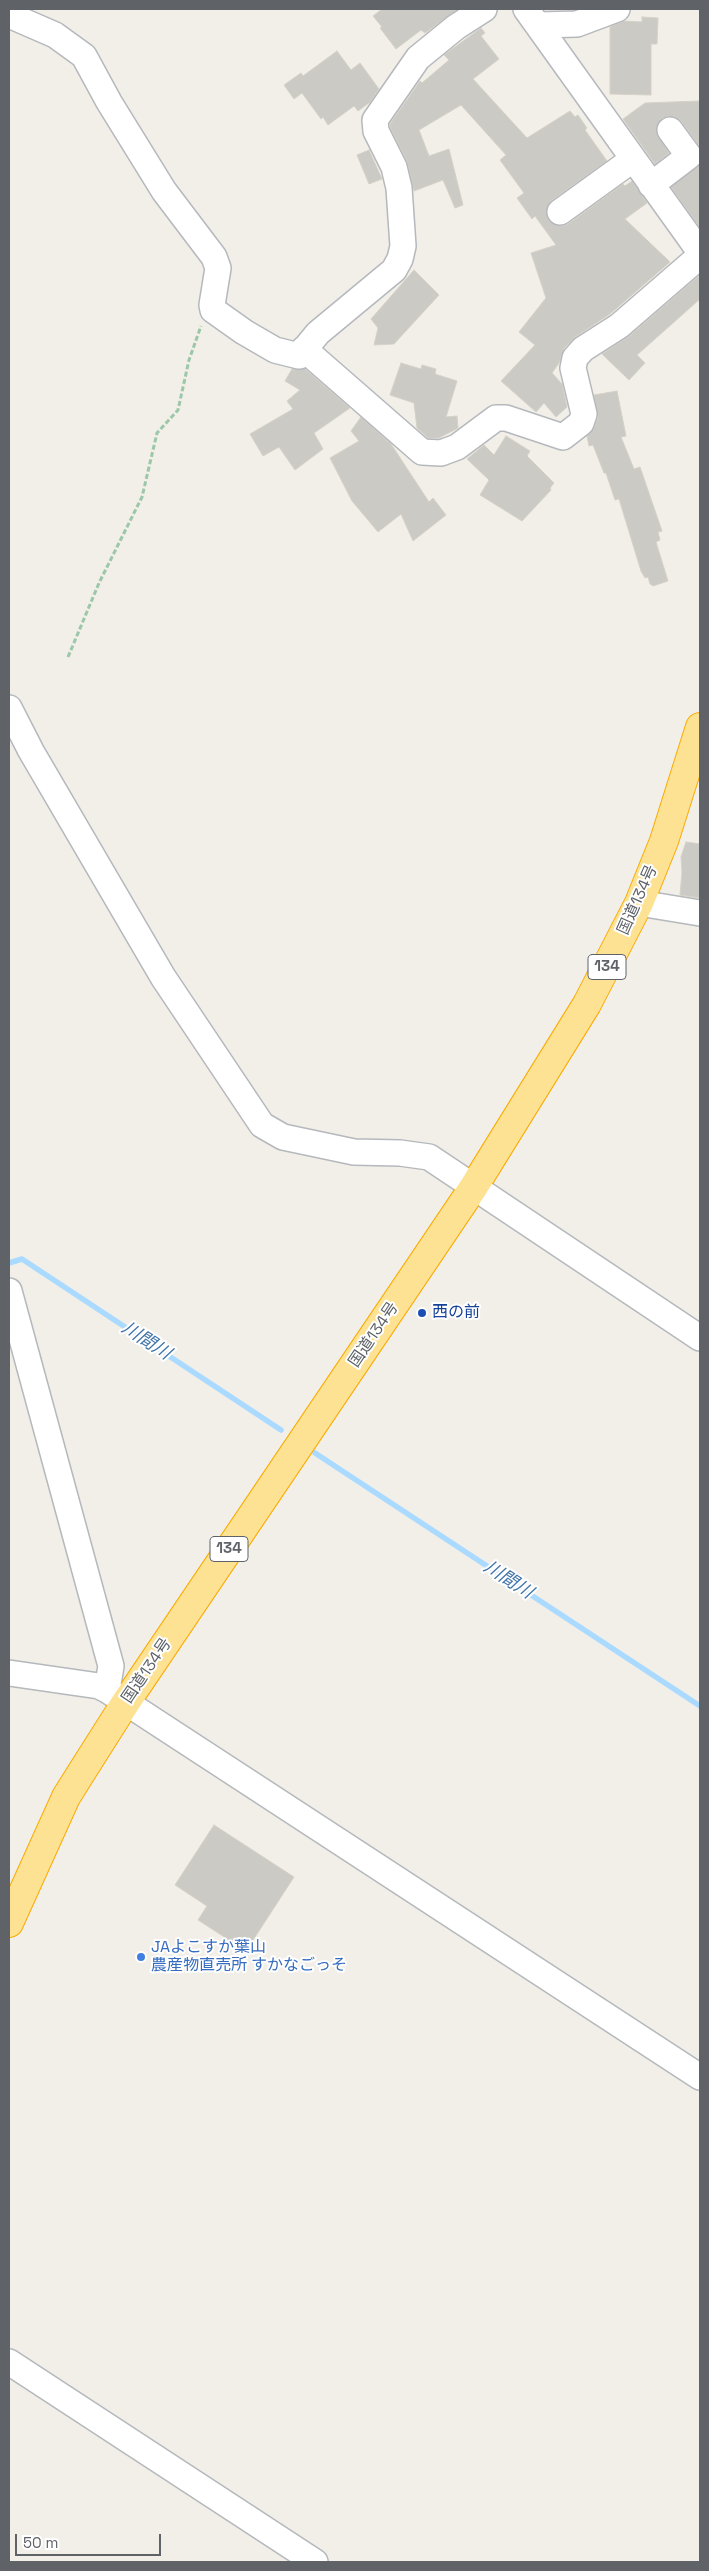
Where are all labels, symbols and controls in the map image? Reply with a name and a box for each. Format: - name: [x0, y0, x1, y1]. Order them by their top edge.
- street label: 国道134号: [614, 862, 662, 938]
- road number: 134: [588, 954, 626, 980]
- street label: 国道134号: [345, 1299, 403, 1371]
- place label: 西の前: [432, 1303, 480, 1323]
- marker: 西の前: [416, 1307, 428, 1319]
- water label: 川間川: [117, 1317, 175, 1365]
- road number: 134: [210, 1536, 248, 1562]
- water label: 川間川: [479, 1556, 537, 1604]
- street label: 国道134号: [118, 1635, 176, 1707]
- place label: JAよこすか葉山 農産物直売所 すかなごっそ: [151, 1938, 347, 1976]
- marker: JAよこすか葉山 農産物直売所 すかなごっそ: [135, 1951, 147, 1963]
- scale bar: [18, 2524, 164, 2556]
- text: 50 m: [23, 2533, 58, 2552]

